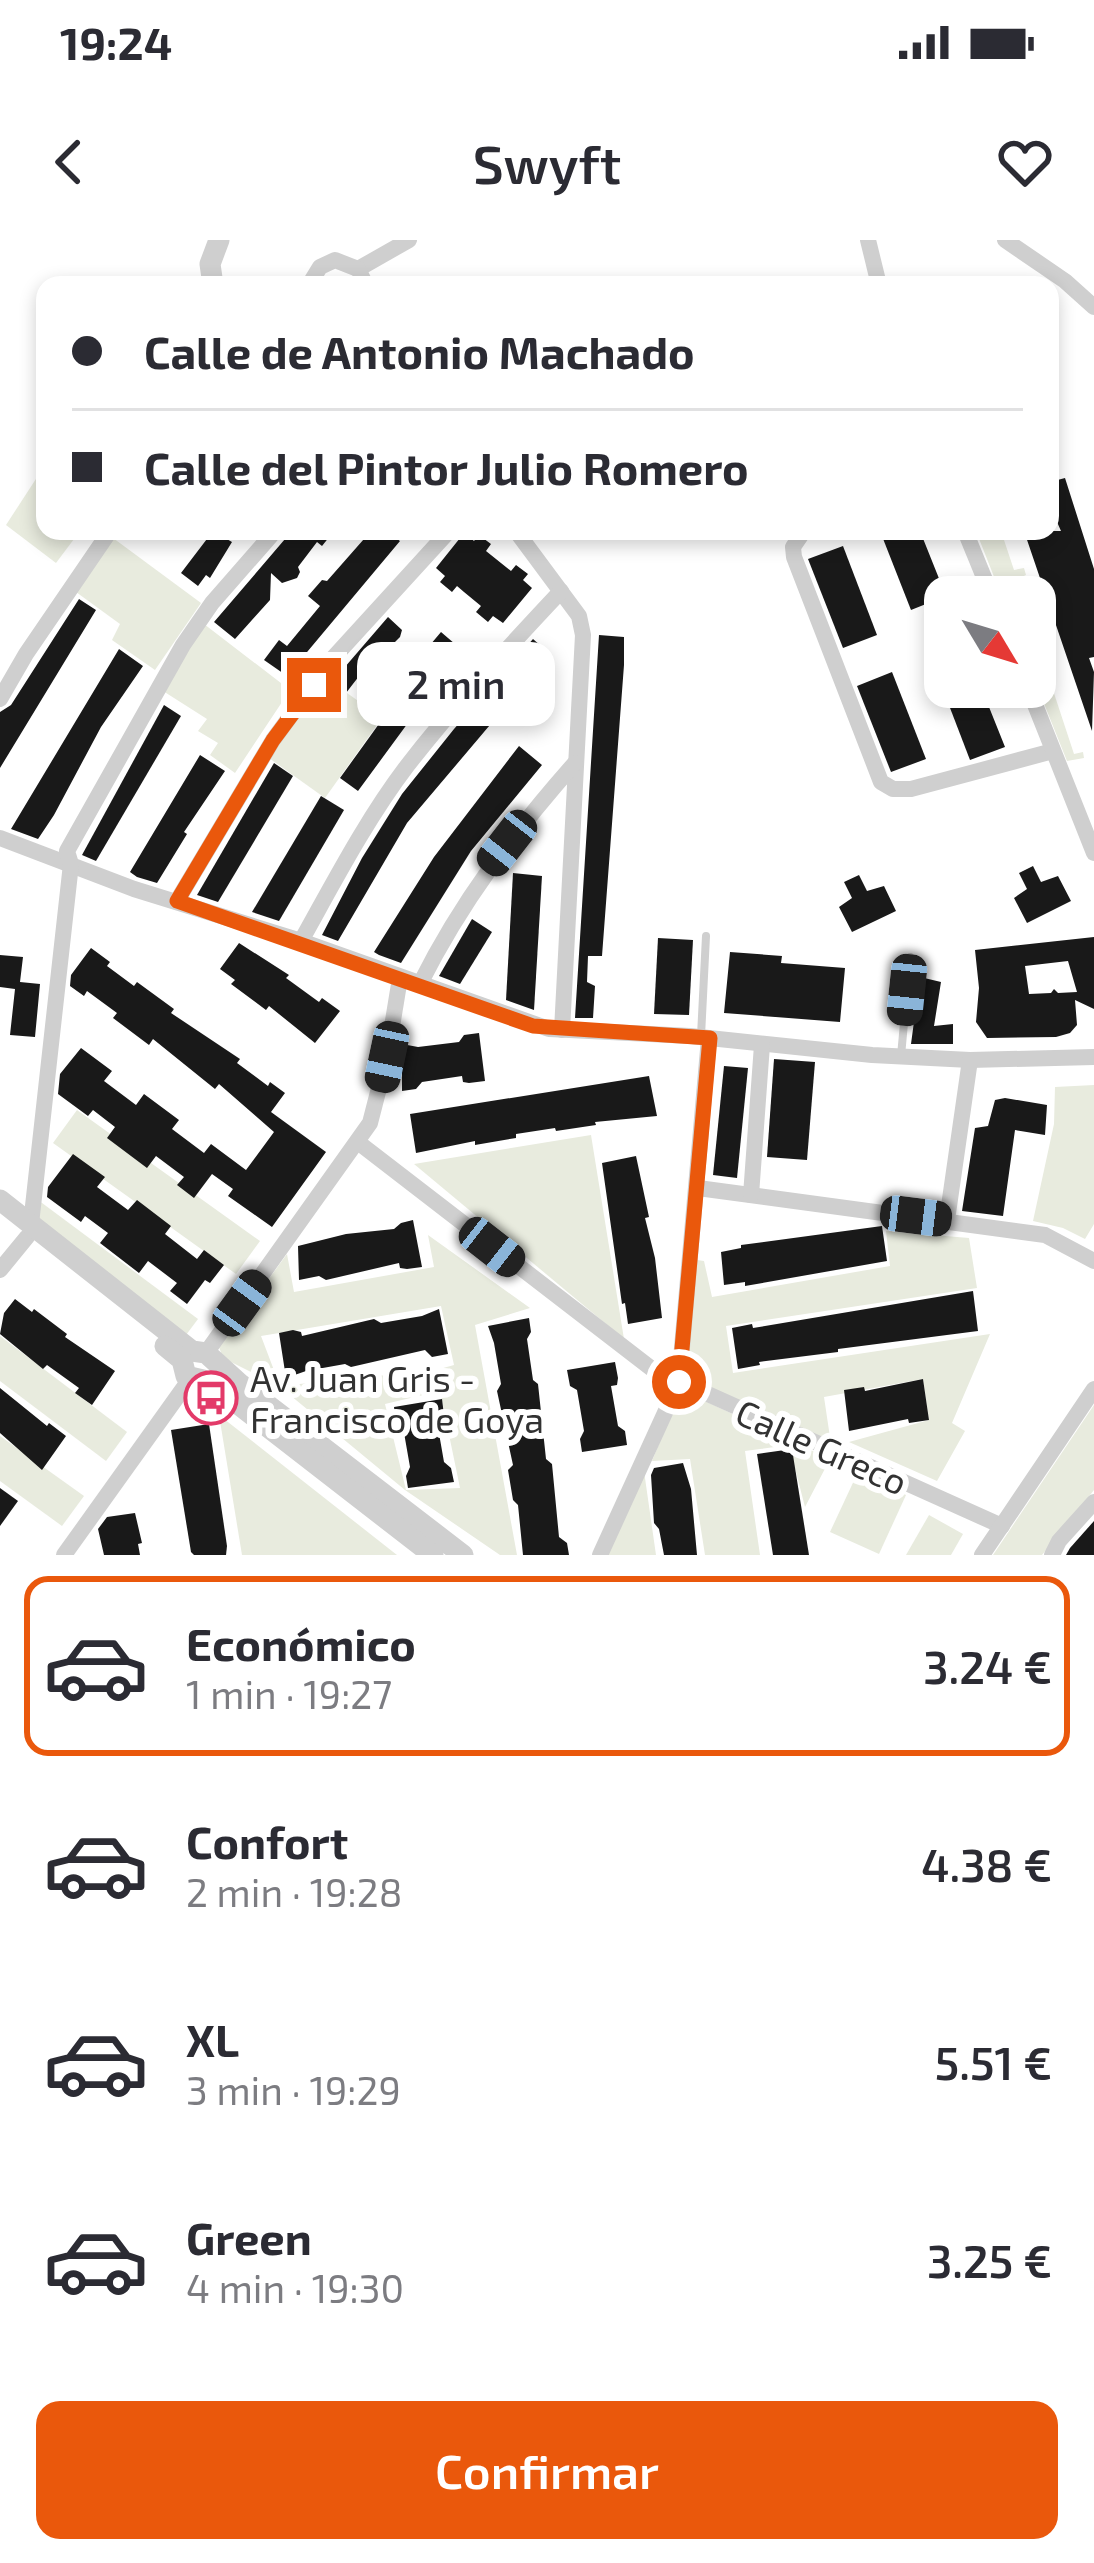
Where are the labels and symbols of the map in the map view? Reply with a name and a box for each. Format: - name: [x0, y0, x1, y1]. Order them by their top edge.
- north arrow: [924, 576, 1056, 708]
- callout: 2 min: [356, 643, 554, 727]
- route end: [287, 658, 341, 712]
- car: [471, 804, 543, 882]
- car: [885, 952, 929, 1028]
- car: [362, 1018, 412, 1096]
- car: [878, 1194, 954, 1238]
- car: [453, 1211, 531, 1283]
- car: [206, 1263, 278, 1343]
- route start: [652, 1355, 706, 1409]
- place label: Av. Juan Gris - Francisco de Goya: [250, 1356, 544, 1440]
- bus stop icon: Av. Juan Gris - Francisco de Goya: [183, 1370, 239, 1426]
- street label: Calle Greco: [730, 1389, 914, 1503]

